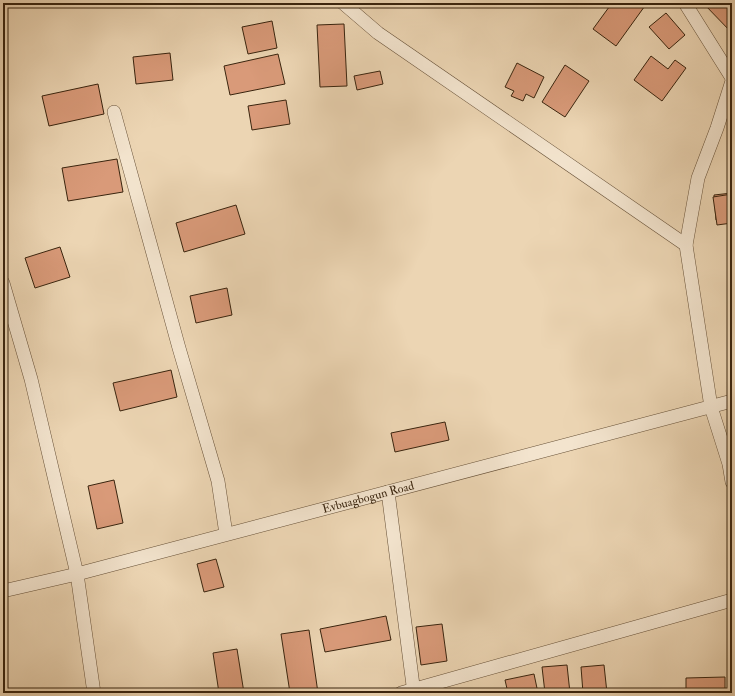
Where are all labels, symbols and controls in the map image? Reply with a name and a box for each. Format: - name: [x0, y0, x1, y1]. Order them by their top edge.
- street label: Evbuagbogun Road: [321, 478, 416, 516]

